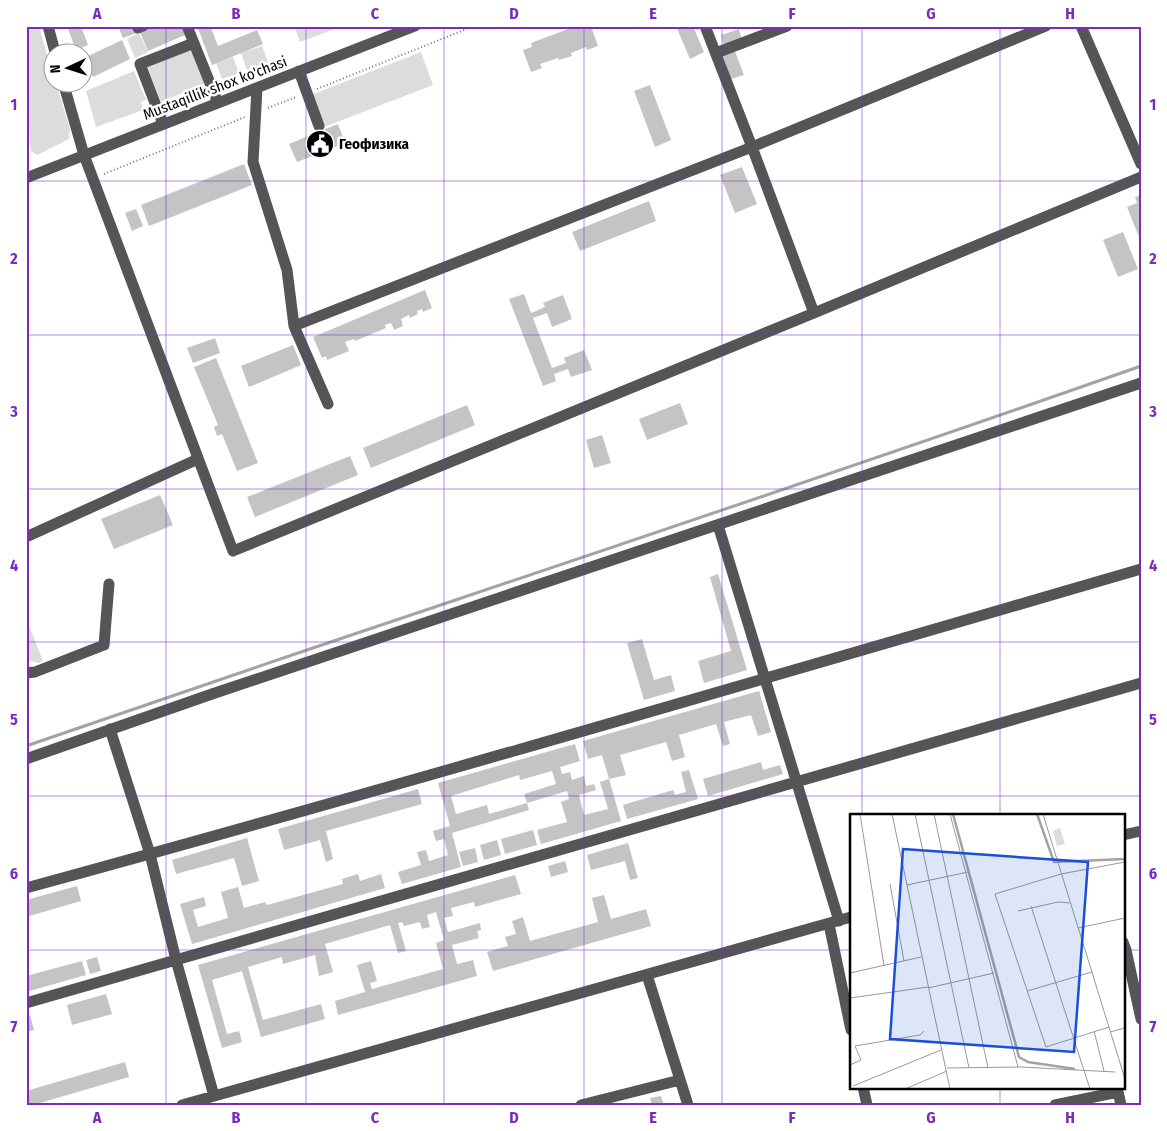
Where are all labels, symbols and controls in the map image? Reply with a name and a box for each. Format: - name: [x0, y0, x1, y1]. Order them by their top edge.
- text: A: [92, 4, 102, 23]
- text: B: [232, 4, 241, 23]
- text: C: [371, 4, 380, 23]
- text: D: [509, 4, 519, 23]
- text: E: [649, 4, 657, 23]
- text: F: [788, 4, 796, 23]
- text: G: [926, 4, 936, 23]
- text: H: [1065, 4, 1075, 23]
- north arrow: [42, 42, 92, 92]
- street label: Mustaqillik shox ko'chasi: [141, 52, 289, 124]
- text: N: [47, 64, 64, 74]
- text: 1: [11, 95, 17, 114]
- text: 1: [1150, 95, 1156, 114]
- public building icon: Геофизика: [305, 129, 335, 159]
- place label: Геофизика: [339, 135, 410, 153]
- text: 2: [9, 249, 18, 268]
- text: 2: [1148, 249, 1157, 268]
- text: 3: [9, 402, 18, 421]
- text: 3: [1148, 402, 1157, 421]
- text: 4: [10, 556, 18, 575]
- text: 4: [1149, 556, 1157, 575]
- text: 5: [10, 710, 18, 729]
- text: 5: [1149, 710, 1157, 729]
- inset map: [850, 814, 1124, 1088]
- text: 6: [10, 864, 18, 883]
- text: 6: [1149, 864, 1157, 883]
- text: 7: [11, 1017, 18, 1036]
- text: 7: [1150, 1017, 1157, 1036]
- text: A: [92, 1108, 102, 1127]
- text: B: [232, 1108, 241, 1127]
- text: C: [371, 1108, 380, 1127]
- text: D: [509, 1108, 519, 1127]
- text: E: [649, 1108, 657, 1127]
- text: F: [788, 1108, 796, 1127]
- text: G: [926, 1108, 936, 1127]
- text: H: [1065, 1108, 1075, 1127]

